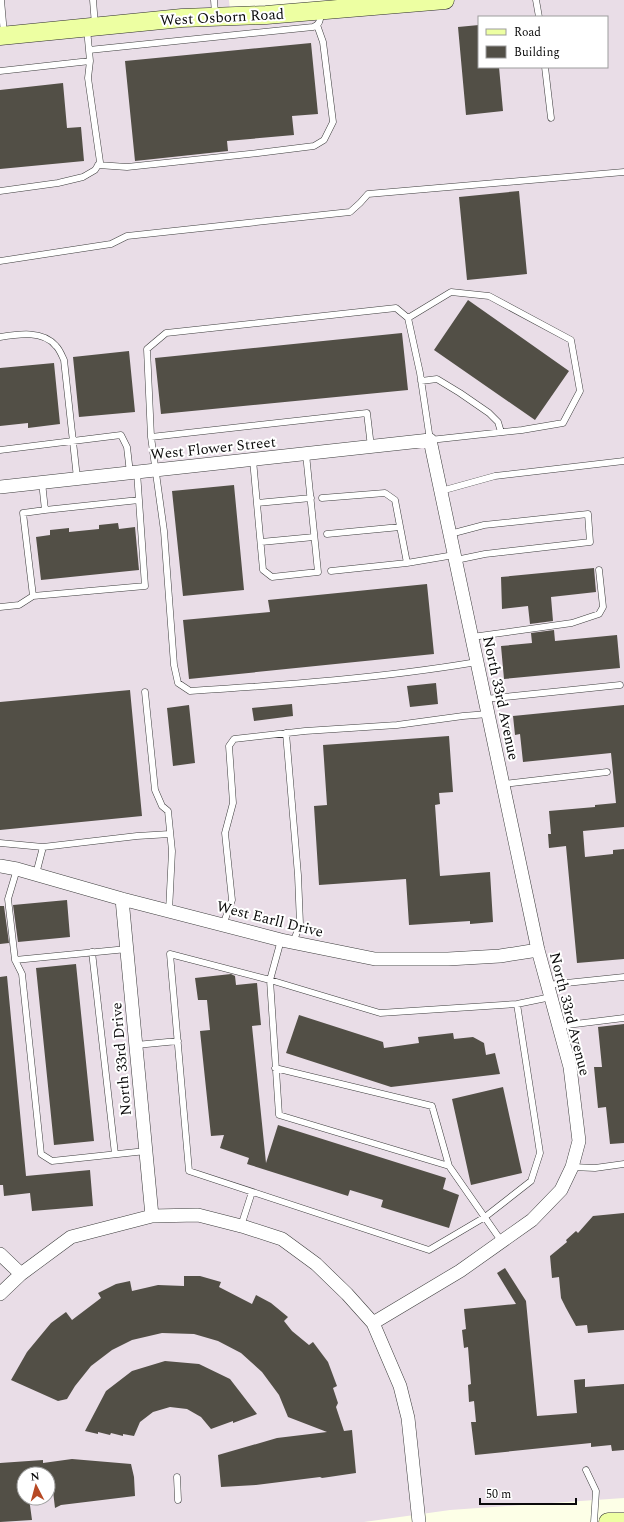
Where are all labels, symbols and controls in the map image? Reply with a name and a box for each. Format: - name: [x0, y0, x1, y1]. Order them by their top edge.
- street label: West Osborn Road: [159, 3, 285, 32]
- legend: [478, 16, 608, 68]
- text: Road: [514, 23, 541, 42]
- text: Building: [514, 43, 560, 62]
- street label: West Flower Street: [149, 430, 277, 467]
- street label: North 33rd Avenue: [476, 634, 525, 762]
- street label: West Earll Drive: [214, 895, 326, 944]
- street label: North 33rd Avenue: [543, 950, 596, 1078]
- street label: North 33rd Drive: [105, 1001, 138, 1117]
- north arrow: [16, 1466, 56, 1506]
- text: N: [30, 1468, 40, 1485]
- scale bar: [480, 1480, 576, 1506]
- text: 50 m: [486, 1485, 511, 1504]

